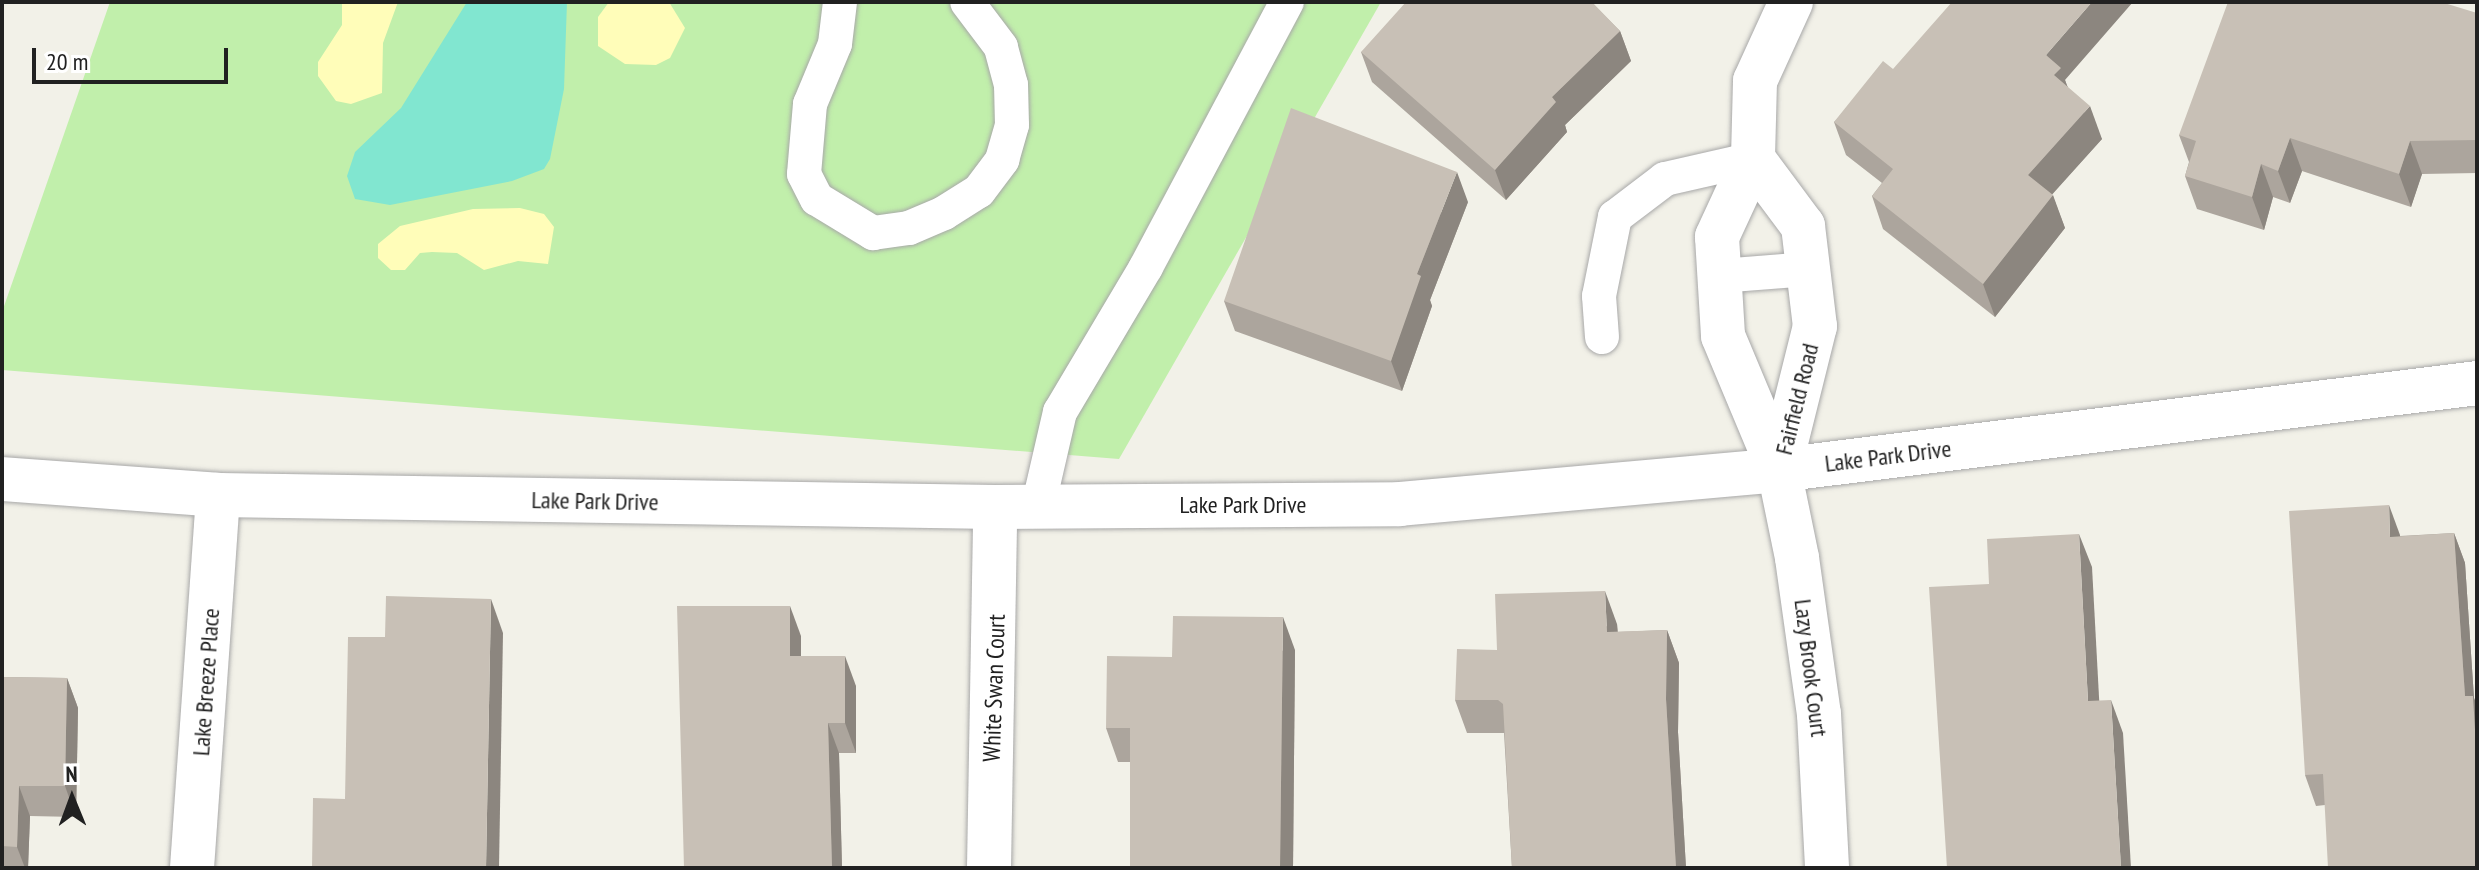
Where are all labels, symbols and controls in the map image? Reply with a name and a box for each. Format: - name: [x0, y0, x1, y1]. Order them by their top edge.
- scale bar: [36, 32, 232, 82]
- text: 20 m: [46, 46, 88, 77]
- street label: Fairfield Road: [1769, 340, 1825, 458]
- street label: Lake Park Drive: [1823, 434, 1953, 478]
- street label: Lake Park Drive: [531, 485, 659, 517]
- street label: Lake Park Drive: [1179, 491, 1307, 519]
- street label: Lazy Brook Court: [1788, 597, 1834, 739]
- street label: Lake Breeze Place: [186, 607, 226, 757]
- street label: White Swan Court: [977, 614, 1011, 762]
- north arrow: [32, 758, 112, 838]
- text: N: [65, 760, 78, 788]

